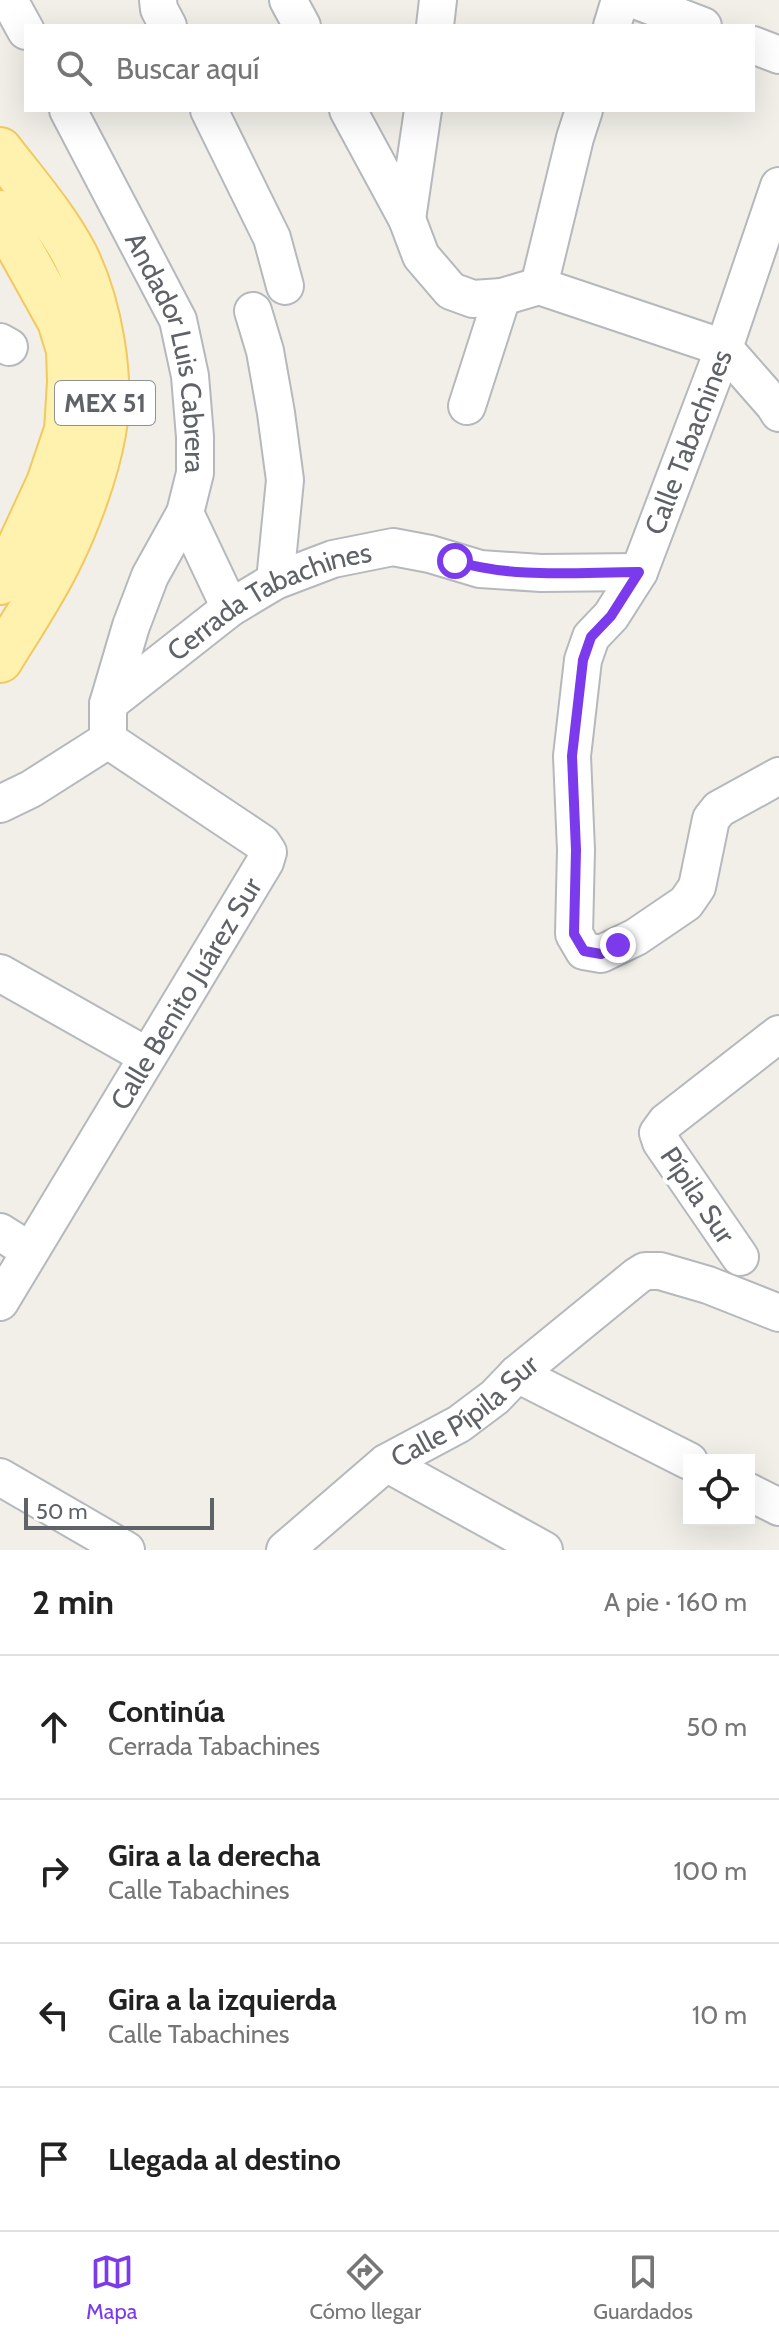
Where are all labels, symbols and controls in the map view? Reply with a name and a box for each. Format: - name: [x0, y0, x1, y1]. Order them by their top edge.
- search box: [24, 24, 755, 112]
- icon: search: [52, 46, 96, 90]
- text: Buscar aquí: [116, 50, 259, 87]
- street label: Andador Luis Cabrera: [118, 226, 212, 474]
- street label: Calle Tabachines: [637, 345, 739, 539]
- road number: MEX 51: [55, 381, 155, 425]
- street label: Cerrada Tabachines: [160, 535, 374, 668]
- route start: [437, 543, 473, 579]
- street label: Calle Benito Juárez Sur: [103, 871, 269, 1116]
- route end: [600, 927, 636, 963]
- street label: Pípila Sur: [653, 1140, 743, 1250]
- street label: Calle Pípila Sur: [385, 1347, 545, 1474]
- map controls: [683, 1454, 755, 1526]
- button: locate: [683, 1454, 755, 1526]
- scale bar: [24, 1494, 214, 1530]
- text: 50 m: [36, 1498, 88, 1525]
- text: 2 min: [32, 1581, 114, 1623]
- text: A pie · 160 m: [604, 1586, 747, 1618]
- text: Continúa: [108, 1693, 225, 1730]
- icon: ahead: [32, 1705, 76, 1749]
- text: 50 m: [686, 1711, 747, 1743]
- text: Cerrada Tabachines: [108, 1730, 320, 1762]
- text: Gira a la derecha: [108, 1837, 320, 1874]
- icon: right: [32, 1849, 76, 1893]
- text: 100 m: [674, 1855, 747, 1887]
- text: Calle Tabachines: [108, 1874, 289, 1906]
- text: Gira a la izquierda: [108, 1981, 337, 2018]
- icon: left: [32, 1993, 76, 2037]
- text: 10 m: [692, 1999, 747, 2031]
- text: Calle Tabachines: [108, 2018, 289, 2050]
- icon: arrive: [32, 2137, 76, 2181]
- text: Llegada al destino: [108, 2141, 341, 2178]
- tab: Mapa: [86, 2250, 137, 2325]
- tab: Cómo llegar: [309, 2250, 421, 2325]
- tab: Guardados: [593, 2250, 693, 2325]

